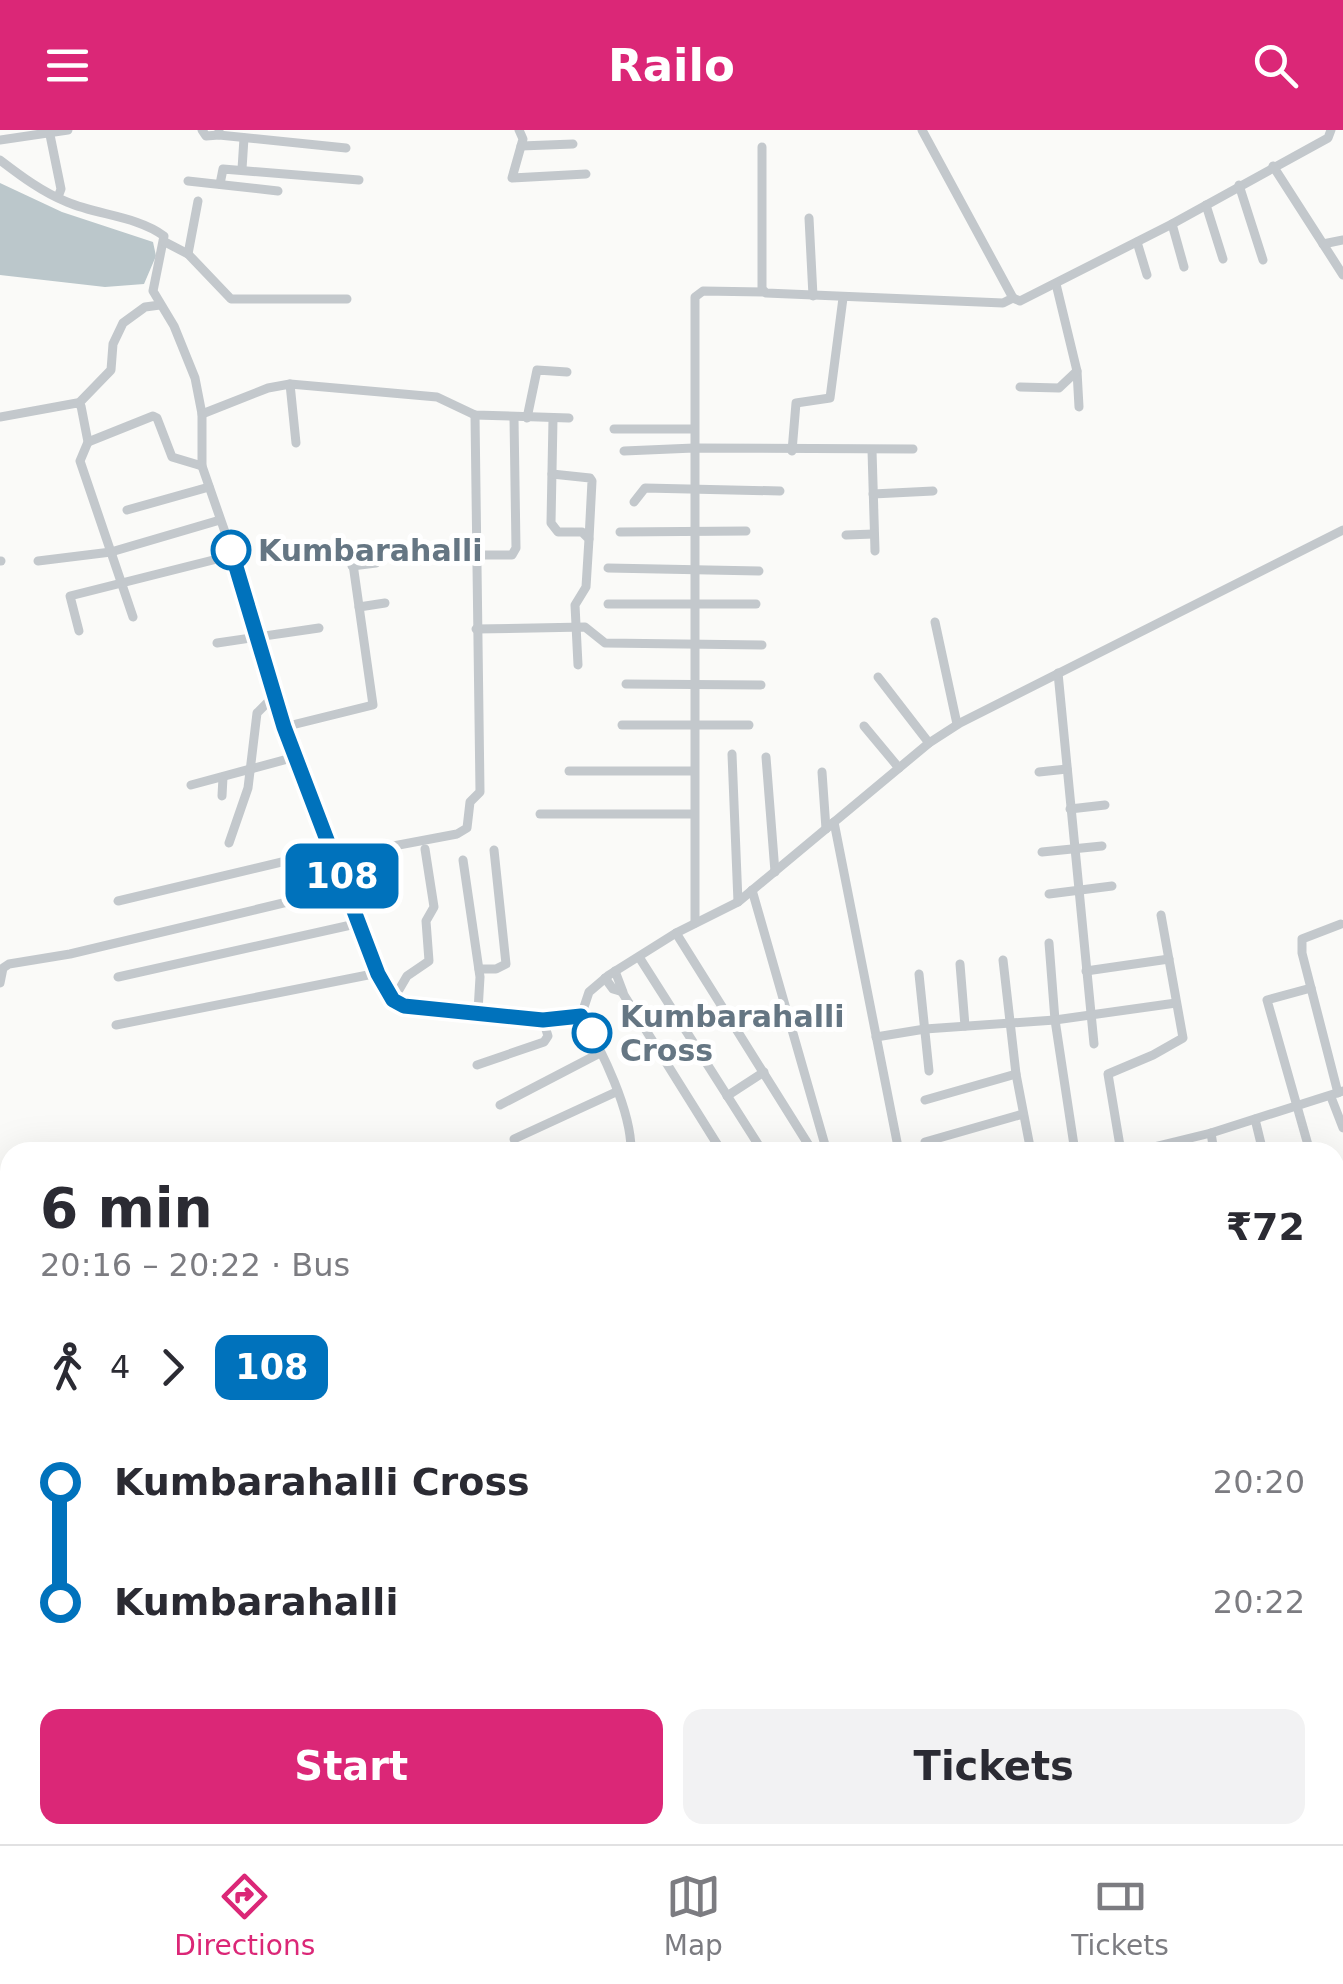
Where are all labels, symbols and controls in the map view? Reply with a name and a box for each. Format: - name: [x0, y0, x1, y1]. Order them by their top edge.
- icon: menu: [40, 38, 95, 93]
- icon: search: [1248, 38, 1303, 93]
- text: Railo: [608, 39, 735, 92]
- marker: Kumbarahalli: [212, 531, 250, 569]
- place label: Kumbarahalli: [258, 533, 483, 568]
- line badge: 108: [284, 844, 400, 908]
- text: 108: [305, 856, 379, 896]
- place label: Kumbarahalli Cross: [620, 999, 845, 1068]
- marker: Kumbarahalli Cross: [573, 1014, 611, 1052]
- text: 6 min: [40, 1176, 213, 1240]
- text: ₹72: [1226, 1205, 1305, 1249]
- text: 20:16 – 20:22 · Bus: [40, 1246, 350, 1284]
- icon: walk: [40, 1340, 95, 1395]
- icon: forward: [145, 1340, 200, 1395]
- text: 108: [235, 1347, 308, 1387]
- text: 4: [110, 1348, 130, 1386]
- text: Kumbarahalli Cross: [114, 1460, 530, 1504]
- text: 20:20: [1213, 1463, 1305, 1501]
- text: Kumbarahalli: [114, 1580, 398, 1624]
- text: 20:22: [1213, 1583, 1305, 1621]
- button: Start: [40, 1709, 663, 1824]
- button: Tickets: [683, 1709, 1305, 1824]
- tab: Directions: [174, 1869, 315, 1962]
- tab: Map: [664, 1869, 723, 1962]
- tab: Tickets: [1071, 1869, 1169, 1962]

